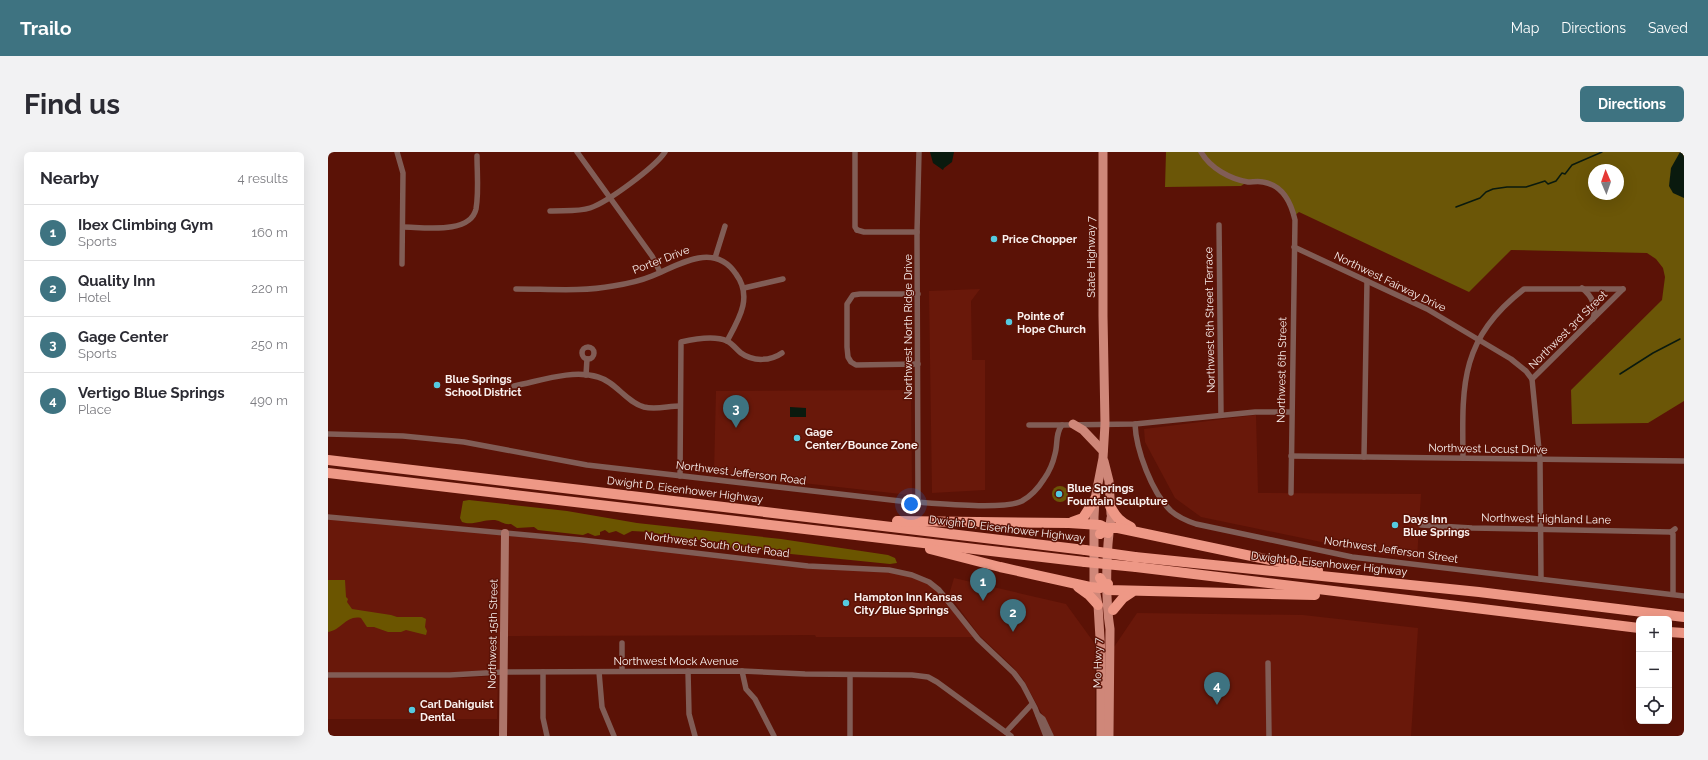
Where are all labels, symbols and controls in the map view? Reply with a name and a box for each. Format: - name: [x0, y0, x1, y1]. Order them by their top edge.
- text: Trailo: [20, 17, 71, 39]
- text: Map: [1511, 20, 1539, 36]
- text: Directions: [1561, 20, 1626, 36]
- text: Saved: [1648, 20, 1688, 36]
- button: Directions: [1580, 86, 1684, 122]
- text: Find us: [24, 88, 120, 121]
- north arrow: [1588, 164, 1624, 200]
- text: Nearby: [40, 168, 99, 188]
- text: 4 results: [237, 171, 288, 186]
- text: Ibex Climbing Gym: [78, 216, 213, 234]
- street label: State Highway 7: [1085, 216, 1098, 298]
- text: 1: [50, 225, 56, 240]
- text: 160 m: [251, 225, 288, 240]
- place label: Price Chopper: [1002, 233, 1078, 246]
- text: Sports: [78, 234, 117, 249]
- marker: Price Chopper: [989, 234, 999, 244]
- street label: Porter Drive: [631, 243, 692, 277]
- street label: Northwest 6th Street Terrace: [1202, 246, 1218, 393]
- street label: Northwest Fairway Drive: [1332, 249, 1449, 315]
- street label: Northwest North Ridge Drive: [902, 253, 915, 400]
- text: Quality Inn: [78, 272, 155, 290]
- text: 2: [49, 281, 57, 296]
- text: 220 m: [251, 281, 288, 296]
- street label: Northwest 3rd Street: [1526, 288, 1610, 372]
- text: Hotel: [78, 290, 111, 305]
- place label: Pointe of Hope Church: [1017, 310, 1086, 336]
- marker: Pointe of Hope Church: [1004, 317, 1014, 327]
- street label: Northwest 6th Street: [1275, 317, 1289, 423]
- text: Gage Center: [78, 328, 168, 346]
- text: 3: [49, 337, 57, 352]
- text: 250 m: [251, 337, 288, 352]
- text: Sports: [78, 346, 117, 361]
- place label: Blue Springs School District: [445, 373, 522, 399]
- marker: Blue Springs School District: [432, 380, 442, 390]
- text: Vertigo Blue Springs: [78, 384, 225, 402]
- text: 4: [49, 393, 57, 408]
- text: 490 m: [250, 393, 288, 408]
- pin: 3: [723, 395, 749, 428]
- text: Place: [78, 402, 111, 417]
- place label: Gage Center/Bounce Zone: [805, 426, 918, 452]
- marker: Gage Center/Bounce Zone: [792, 433, 802, 443]
- street label: Northwest Locust Drive: [1428, 441, 1548, 457]
- street label: Northwest Jefferson Road: [675, 459, 807, 487]
- street label: Dwight D. Eisenhower Highway: [606, 474, 764, 506]
- place label: Blue Springs Fountain Sculpture: [1067, 482, 1168, 508]
- marker: Blue Springs Fountain Sculpture: [1054, 489, 1064, 499]
- your location: [901, 494, 921, 514]
- street label: Northwest Highland Lane: [1481, 511, 1612, 527]
- street label: Dwight D. Eisenhower Highway: [928, 513, 1086, 545]
- place label: Days Inn Blue Springs: [1403, 513, 1470, 539]
- marker: Days Inn Blue Springs: [1390, 520, 1400, 530]
- street label: Northwest South Outer Road: [644, 530, 790, 560]
- street label: Northwest Jefferson Street: [1323, 534, 1459, 566]
- street label: Dwight D. Eisenhower Highway: [1250, 549, 1408, 579]
- pin: 1: [970, 568, 996, 601]
- street label: Northwest 15th Street: [486, 579, 500, 689]
- place label: Hampton Inn Kansas City/Blue Springs: [854, 591, 963, 617]
- marker: Hampton Inn Kansas City/Blue Springs: [841, 598, 851, 608]
- pin: 2: [1000, 599, 1026, 632]
- map controls: [1636, 616, 1672, 724]
- button: +: [1636, 616, 1672, 652]
- street label: Mo Hwy 7: [1091, 638, 1105, 688]
- button: −: [1636, 652, 1672, 688]
- street label: Northwest Mock Avenue: [614, 655, 739, 668]
- pin: 4: [1204, 672, 1230, 705]
- button: locate: [1636, 688, 1672, 724]
- place label: Carl Dahiguist Dental: [420, 698, 494, 724]
- marker: Carl Dahiguist Dental: [407, 705, 417, 715]

